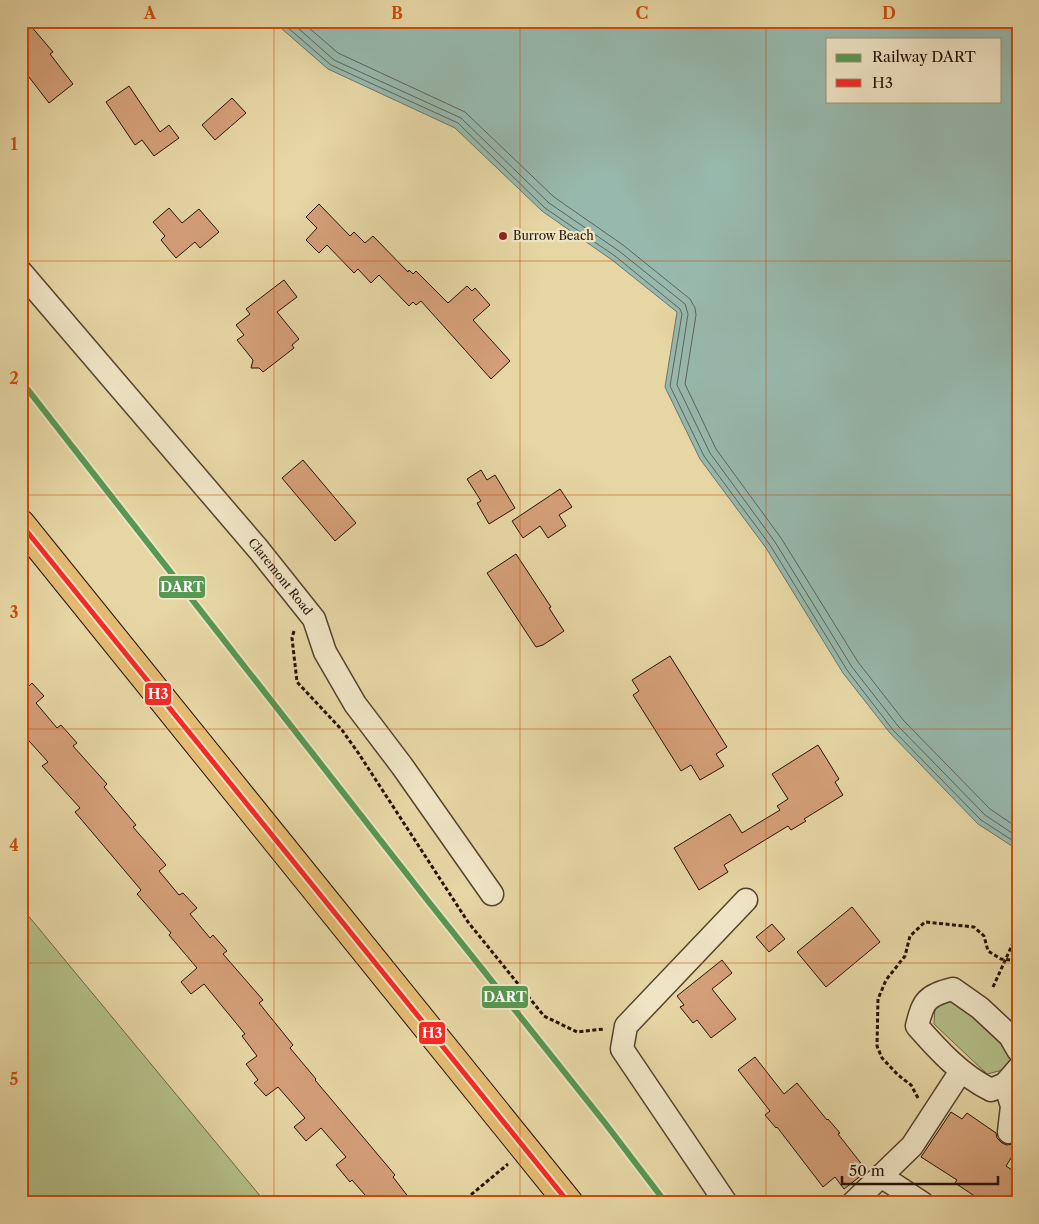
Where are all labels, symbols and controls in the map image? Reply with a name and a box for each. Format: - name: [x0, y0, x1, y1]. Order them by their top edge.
- text: A: [143, 3, 157, 23]
- text: B: [391, 3, 403, 23]
- text: C: [636, 3, 648, 23]
- text: D: [882, 3, 896, 23]
- legend: [826, 38, 1002, 102]
- text: Railway DART: [872, 47, 977, 66]
- text: H3: [872, 73, 893, 92]
- text: 1: [10, 134, 18, 154]
- place label: Burrow Beach: [513, 228, 594, 243]
- marker: Burrow Beach: [497, 230, 509, 242]
- text: 2: [9, 368, 19, 388]
- street label: Claremont Road: [245, 535, 316, 618]
- line badge: DART: [158, 575, 206, 599]
- text: DART: [160, 578, 204, 596]
- text: 3: [9, 602, 19, 622]
- line badge: H3: [144, 682, 172, 706]
- text: H3: [148, 685, 168, 703]
- text: 4: [9, 835, 19, 855]
- line badge: DART: [481, 985, 529, 1009]
- text: DART: [483, 988, 527, 1006]
- line badge: H3: [418, 1021, 446, 1045]
- text: H3: [422, 1024, 442, 1042]
- text: 5: [10, 1069, 19, 1089]
- scale bar: [842, 1154, 998, 1186]
- text: 50 m: [849, 1161, 885, 1180]

